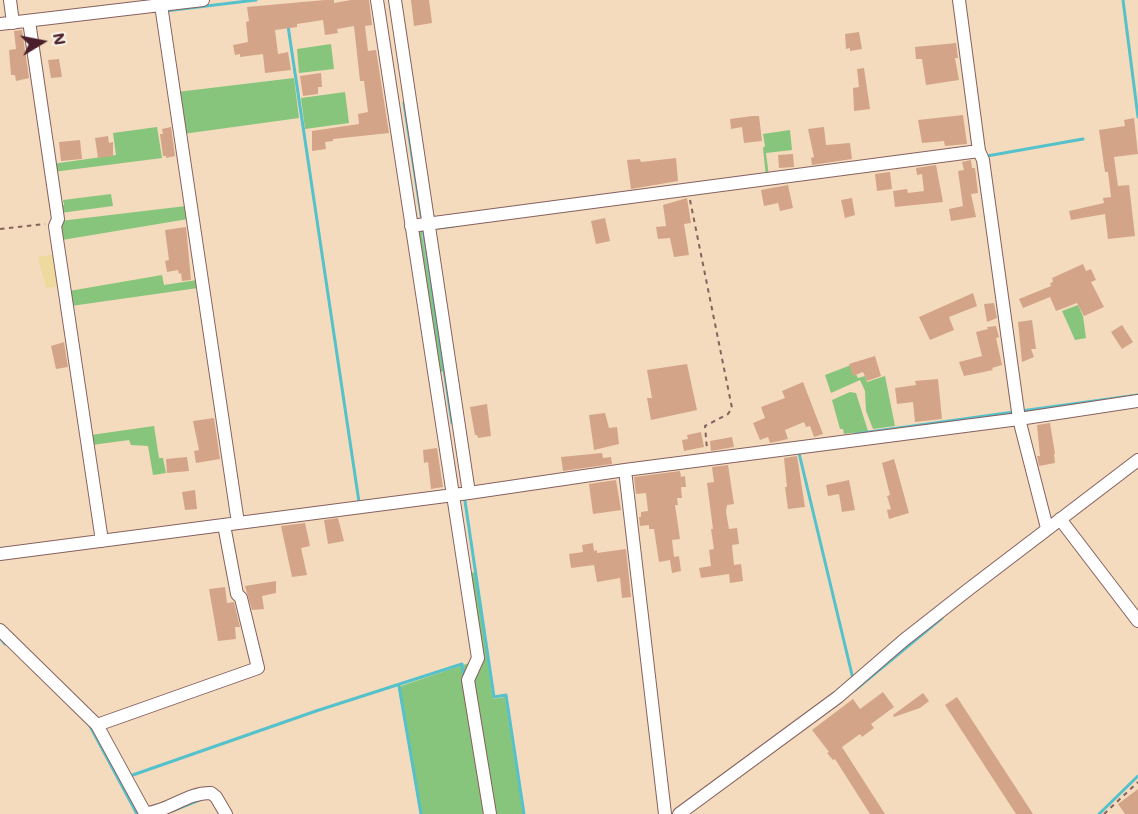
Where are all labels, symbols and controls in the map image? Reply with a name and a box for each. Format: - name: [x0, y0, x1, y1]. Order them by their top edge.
- north arrow: [12, 12, 72, 72]
- text: N: [49, 31, 72, 47]

